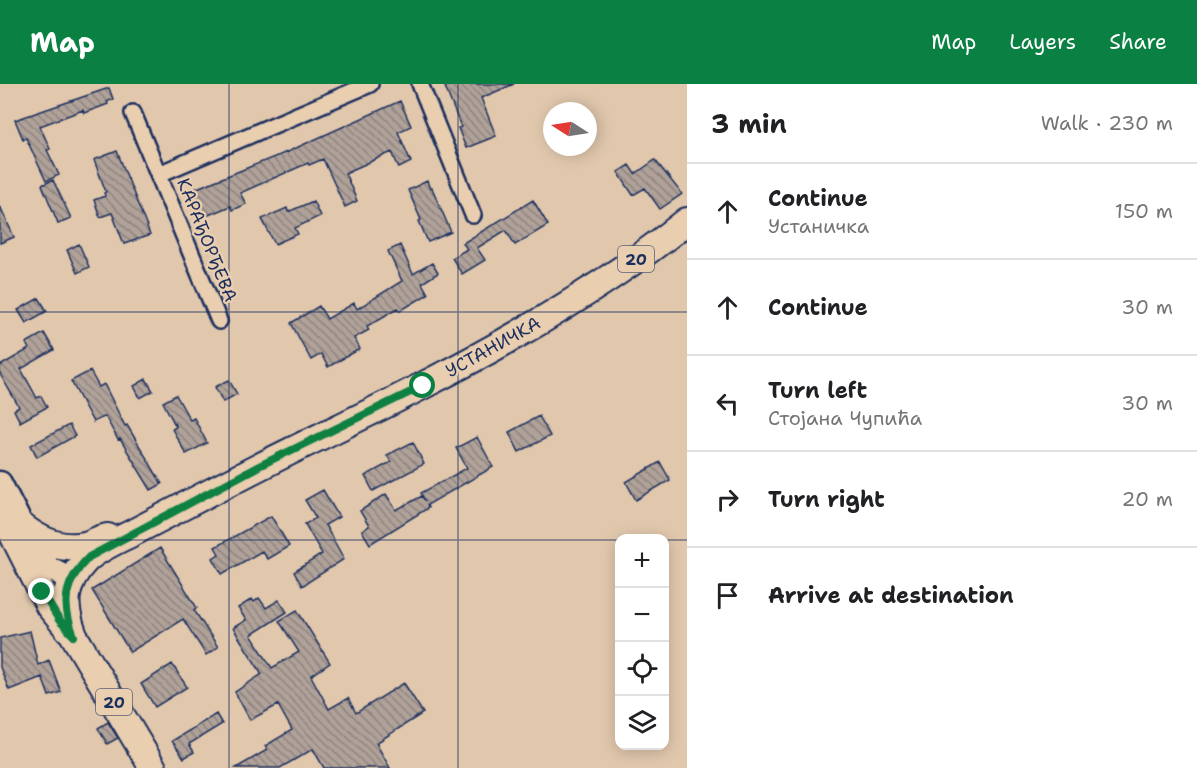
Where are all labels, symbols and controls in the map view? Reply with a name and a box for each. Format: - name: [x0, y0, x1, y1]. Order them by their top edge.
- text: Map: [30, 23, 95, 61]
- text: Map: [931, 28, 976, 56]
- text: Layers: [1009, 28, 1076, 56]
- text: Share: [1109, 28, 1167, 56]
- north arrow: [543, 102, 597, 156]
- text: 3 min: [711, 106, 787, 141]
- text: Walk · 230 m: [1041, 110, 1173, 136]
- street label: КАРАЂОРЂЕВА: [171, 175, 243, 305]
- text: Continue: [768, 184, 868, 213]
- icon: ahead: [711, 195, 744, 228]
- text: 150 m: [1115, 198, 1173, 224]
- text: Устаничка: [768, 213, 869, 239]
- road number: 20: [618, 246, 654, 272]
- icon: ahead: [711, 291, 744, 324]
- text: Continue: [768, 293, 868, 322]
- text: 30 m: [1121, 294, 1173, 320]
- street label: УСТАНИЧКА: [441, 311, 545, 383]
- route start: [409, 372, 435, 398]
- text: Turn left: [768, 376, 867, 405]
- icon: left: [711, 387, 744, 420]
- text: 30 m: [1121, 390, 1173, 416]
- text: Стојана Чупића: [768, 405, 922, 431]
- icon: right: [711, 483, 744, 516]
- text: Turn right: [768, 485, 885, 514]
- text: 20 m: [1122, 486, 1173, 512]
- map controls: [615, 534, 669, 750]
- button: +: [615, 534, 669, 588]
- route end: [28, 578, 54, 604]
- icon: arrive: [711, 579, 744, 612]
- text: Arrive at destination: [768, 581, 1014, 610]
- button: −: [615, 588, 669, 642]
- button: locate: [615, 642, 669, 696]
- road number: 20: [96, 689, 132, 715]
- button: layers: [615, 696, 669, 750]

